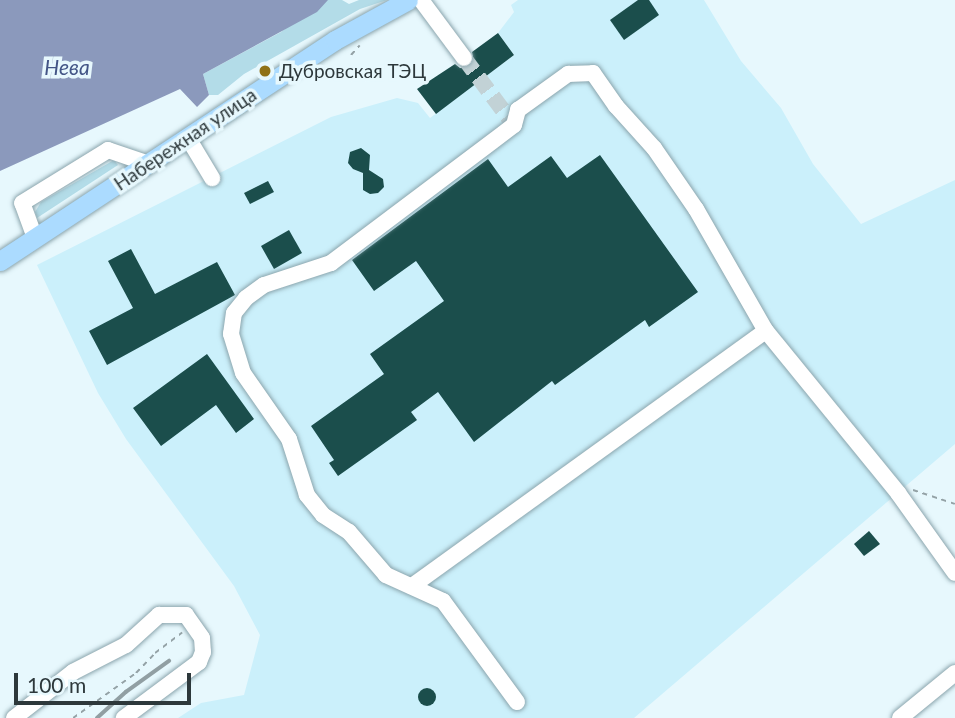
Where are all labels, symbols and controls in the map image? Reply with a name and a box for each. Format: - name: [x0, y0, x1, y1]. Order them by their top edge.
- water label: Нева: [44, 54, 90, 80]
- place label: Дубровская ТЭЦ: [279, 60, 426, 82]
- marker: Дубровская ТЭЦ: [257, 63, 273, 79]
- street label: Набережная улица: [110, 83, 260, 195]
- scale bar: [18, 658, 194, 702]
- text: 100 m: [27, 672, 86, 697]

